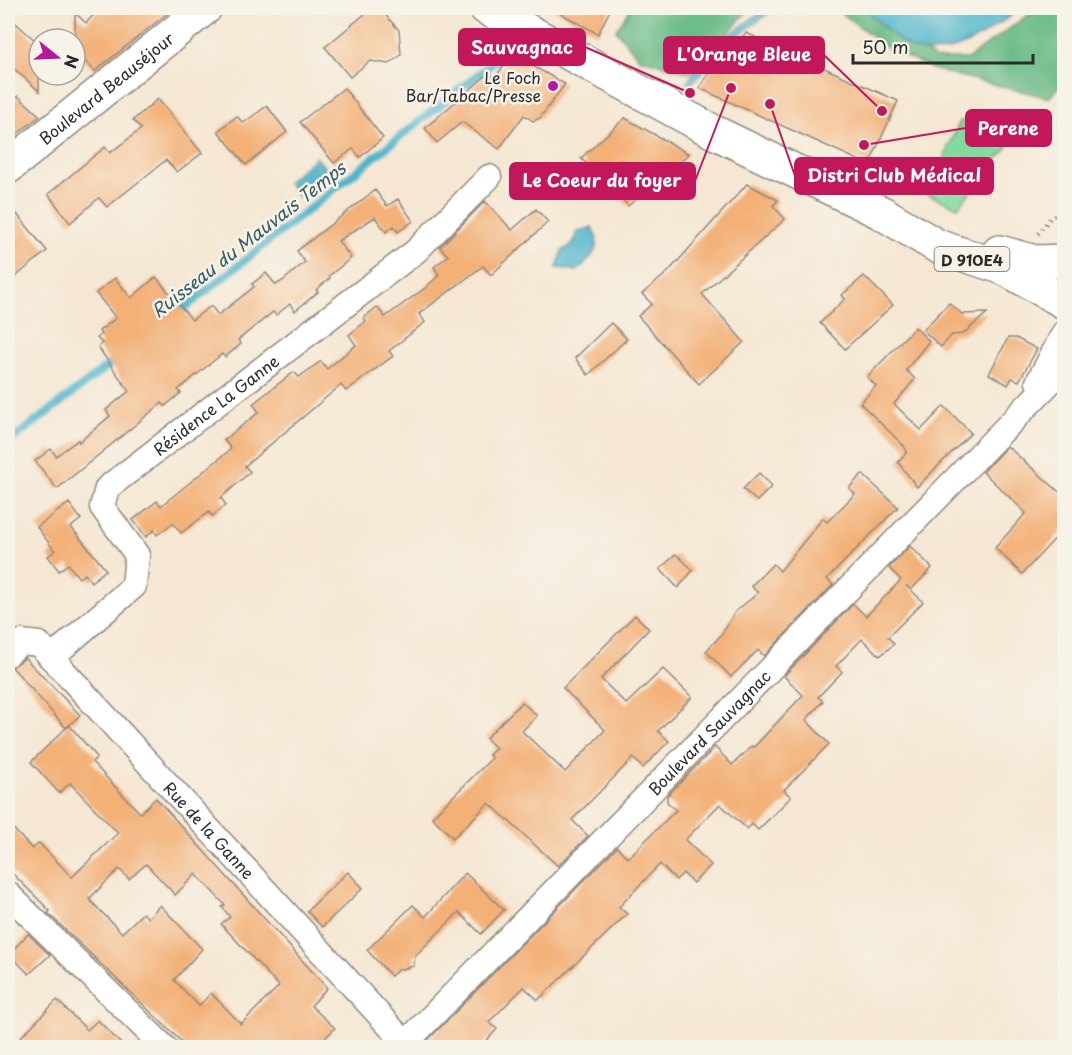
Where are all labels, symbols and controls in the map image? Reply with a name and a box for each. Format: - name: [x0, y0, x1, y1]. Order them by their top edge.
- street label: Boulevard Beauséjour: [33, 26, 179, 150]
- north arrow: [27, 27, 87, 87]
- scale bar: [853, 27, 1033, 65]
- callout: Sauvagnac: [459, 29, 585, 65]
- text: Sauvagnac: [471, 33, 573, 60]
- text: 50 m: [862, 33, 909, 60]
- callout: L'Orange Bleue: [664, 37, 824, 73]
- text: L'Orange Bleue: [677, 40, 811, 67]
- text: N: [59, 52, 86, 72]
- place label: Le Foch Bar/Tabac/Presse: [406, 65, 541, 107]
- marker: Le Foch Bar/Tabac/Presse: [546, 79, 560, 93]
- callout: Perene: [966, 110, 1051, 146]
- text: Perene: [978, 114, 1039, 141]
- water label: Ruisseau du Mauvais Temps: [145, 153, 352, 324]
- callout: Distri Club Médical: [795, 158, 993, 194]
- text: Distri Club Médical: [807, 161, 981, 188]
- callout: Le Coeur du foyer: [510, 163, 695, 199]
- text: Le Coeur du foyer: [522, 166, 682, 193]
- road number: D 910E4: [934, 247, 1010, 271]
- street label: Résidence La Ganne: [148, 348, 284, 461]
- street label: Boulevard Sauvagnac: [642, 664, 776, 800]
- street label: Rue de la Ganne: [158, 776, 261, 884]

